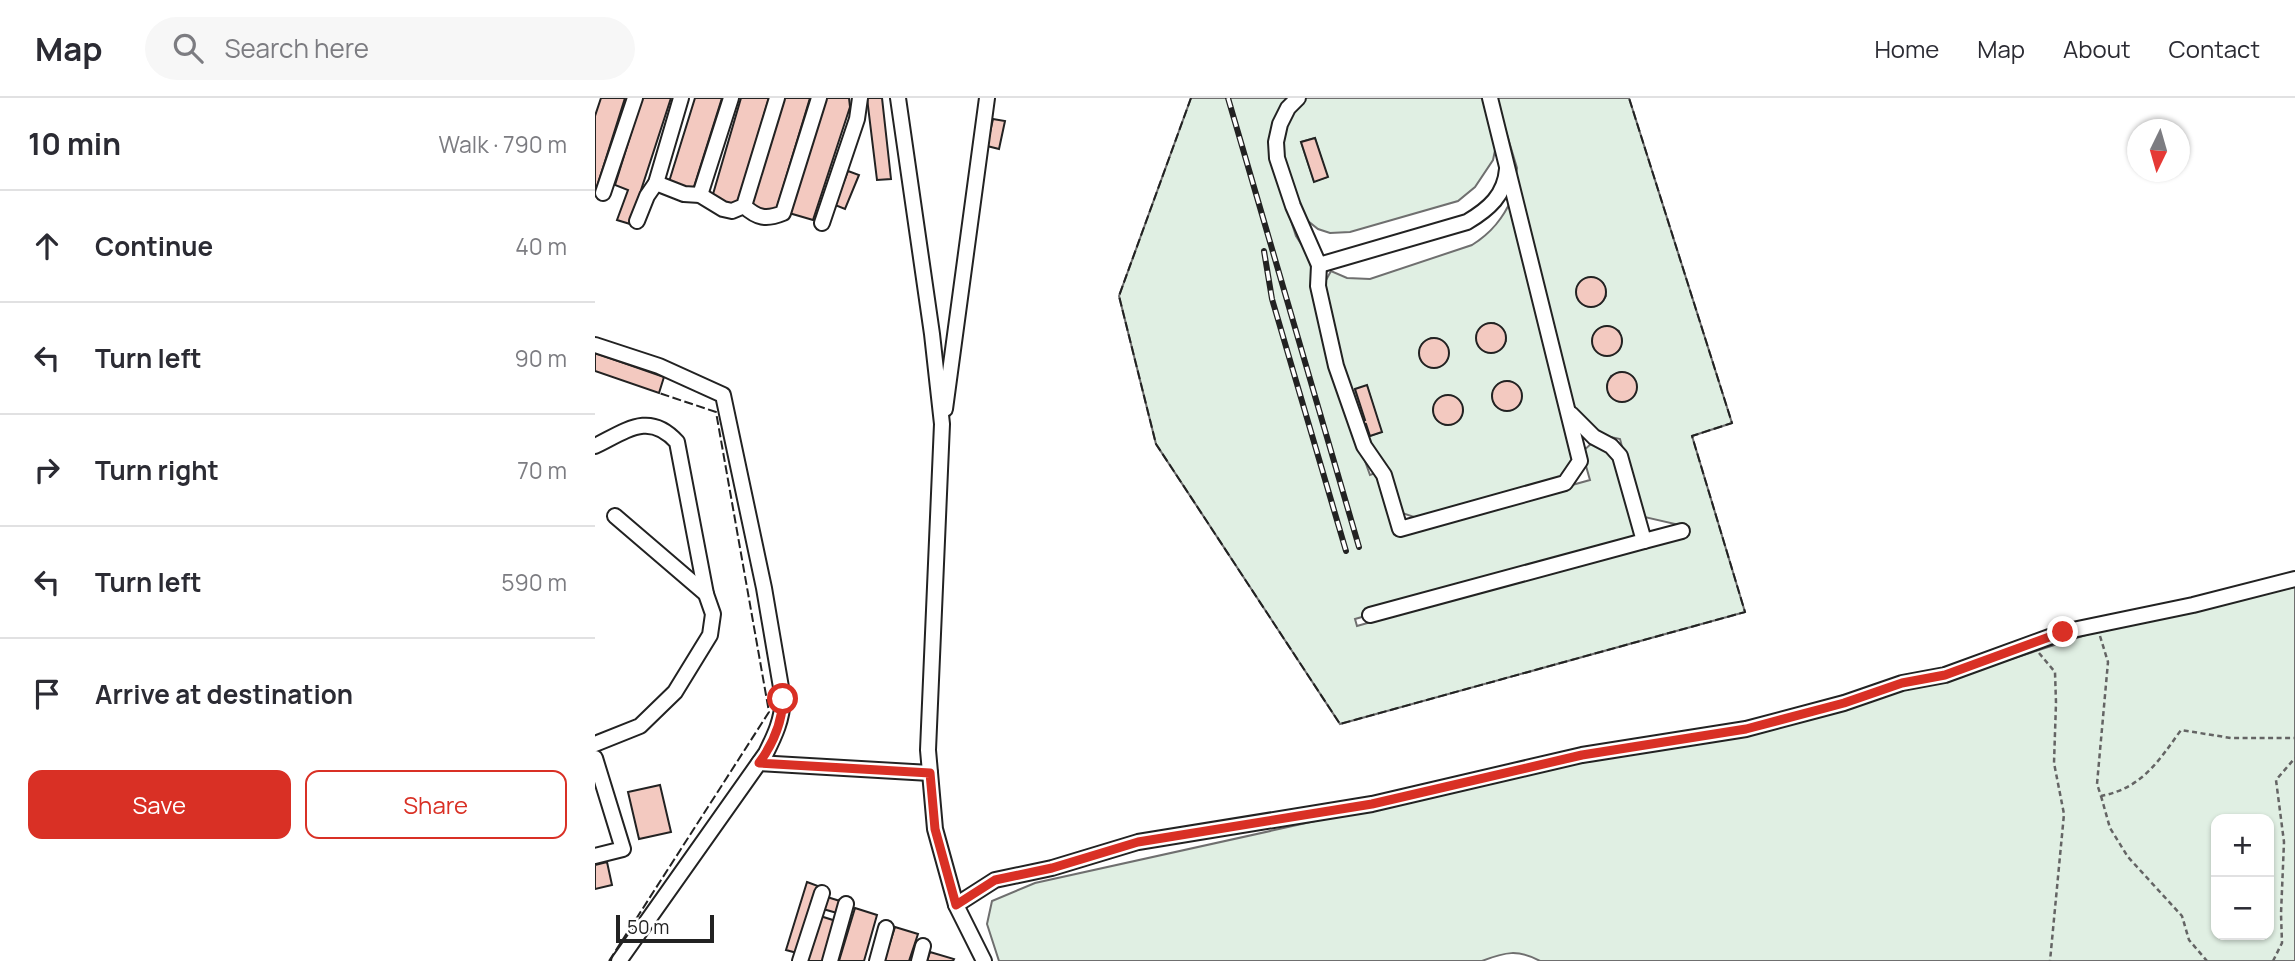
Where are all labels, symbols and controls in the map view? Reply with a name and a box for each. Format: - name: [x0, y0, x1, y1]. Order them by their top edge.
- search box: [145, 17, 635, 80]
- text: Map: [35, 26, 103, 71]
- icon: search: [169, 29, 207, 67]
- text: Search here: [225, 30, 369, 66]
- text: Home: [1874, 32, 1939, 65]
- text: Map: [1977, 32, 2025, 65]
- text: About: [2063, 32, 2131, 65]
- text: Contact: [2169, 32, 2260, 65]
- north arrow: [2127, 119, 2190, 182]
- text: 10 min: [28, 123, 121, 164]
- text: Walk · 790 m: [439, 128, 567, 160]
- icon: ahead: [28, 227, 66, 265]
- text: Continue: [95, 228, 213, 264]
- text: 40 m: [515, 230, 567, 262]
- icon: left: [28, 339, 66, 377]
- text: Turn left: [95, 340, 202, 376]
- text: 90 m: [515, 342, 567, 374]
- icon: right: [28, 451, 66, 489]
- text: Turn right: [95, 452, 219, 488]
- text: 70 m: [517, 454, 567, 486]
- icon: left: [28, 563, 66, 601]
- text: Turn left: [95, 564, 202, 600]
- text: 590 m: [501, 566, 567, 598]
- route end: [2047, 616, 2078, 647]
- icon: arrive: [28, 675, 66, 713]
- text: Arrive at destination: [95, 676, 353, 712]
- route start: [767, 683, 798, 714]
- button: Save: [28, 770, 291, 839]
- button: Share: [305, 770, 567, 839]
- map controls: [2211, 814, 2274, 940]
- button: +: [2211, 814, 2274, 877]
- button: −: [2211, 877, 2274, 940]
- scale bar: [616, 912, 714, 944]
- text: 50 m: [627, 914, 669, 940]

